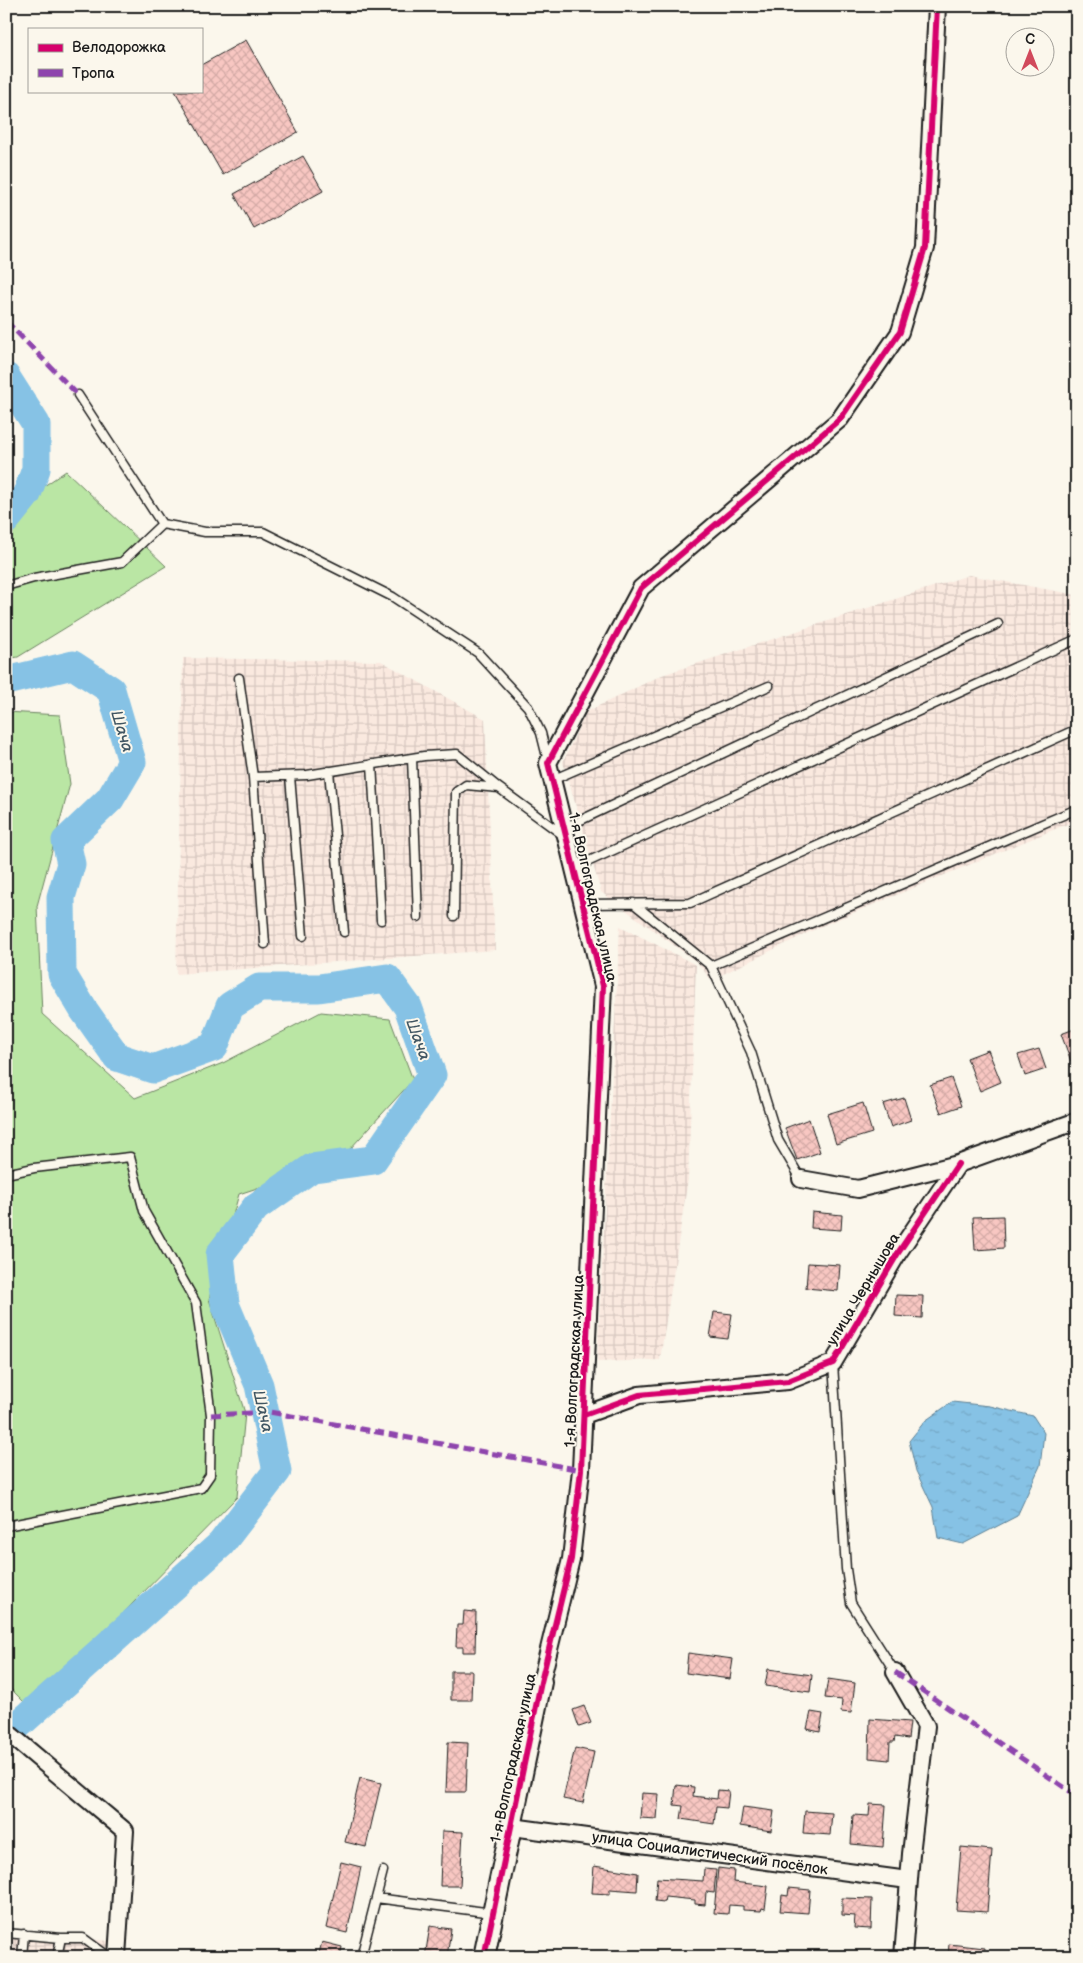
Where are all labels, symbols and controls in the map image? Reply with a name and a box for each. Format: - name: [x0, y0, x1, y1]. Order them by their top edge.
- legend: [28, 28, 202, 92]
- north arrow: [1006, 28, 1056, 78]
- text: С: [1025, 31, 1035, 48]
- text: Велодорожка: [72, 38, 166, 57]
- text: Тропа: [72, 64, 115, 83]
- water label: Шача: [106, 708, 137, 755]
- street label: 1-я Волгоградская улица: [564, 811, 621, 984]
- water label: Шача: [401, 1016, 434, 1063]
- street label: улица Чернышова: [822, 1230, 905, 1349]
- street label: 1-я Волгоградская улица: [560, 1274, 589, 1448]
- water label: Шача: [248, 1388, 277, 1434]
- street label: 1-я Волгоградская улица: [486, 1671, 541, 1845]
- street label: улица Социалистический посёлок: [591, 1828, 829, 1879]

